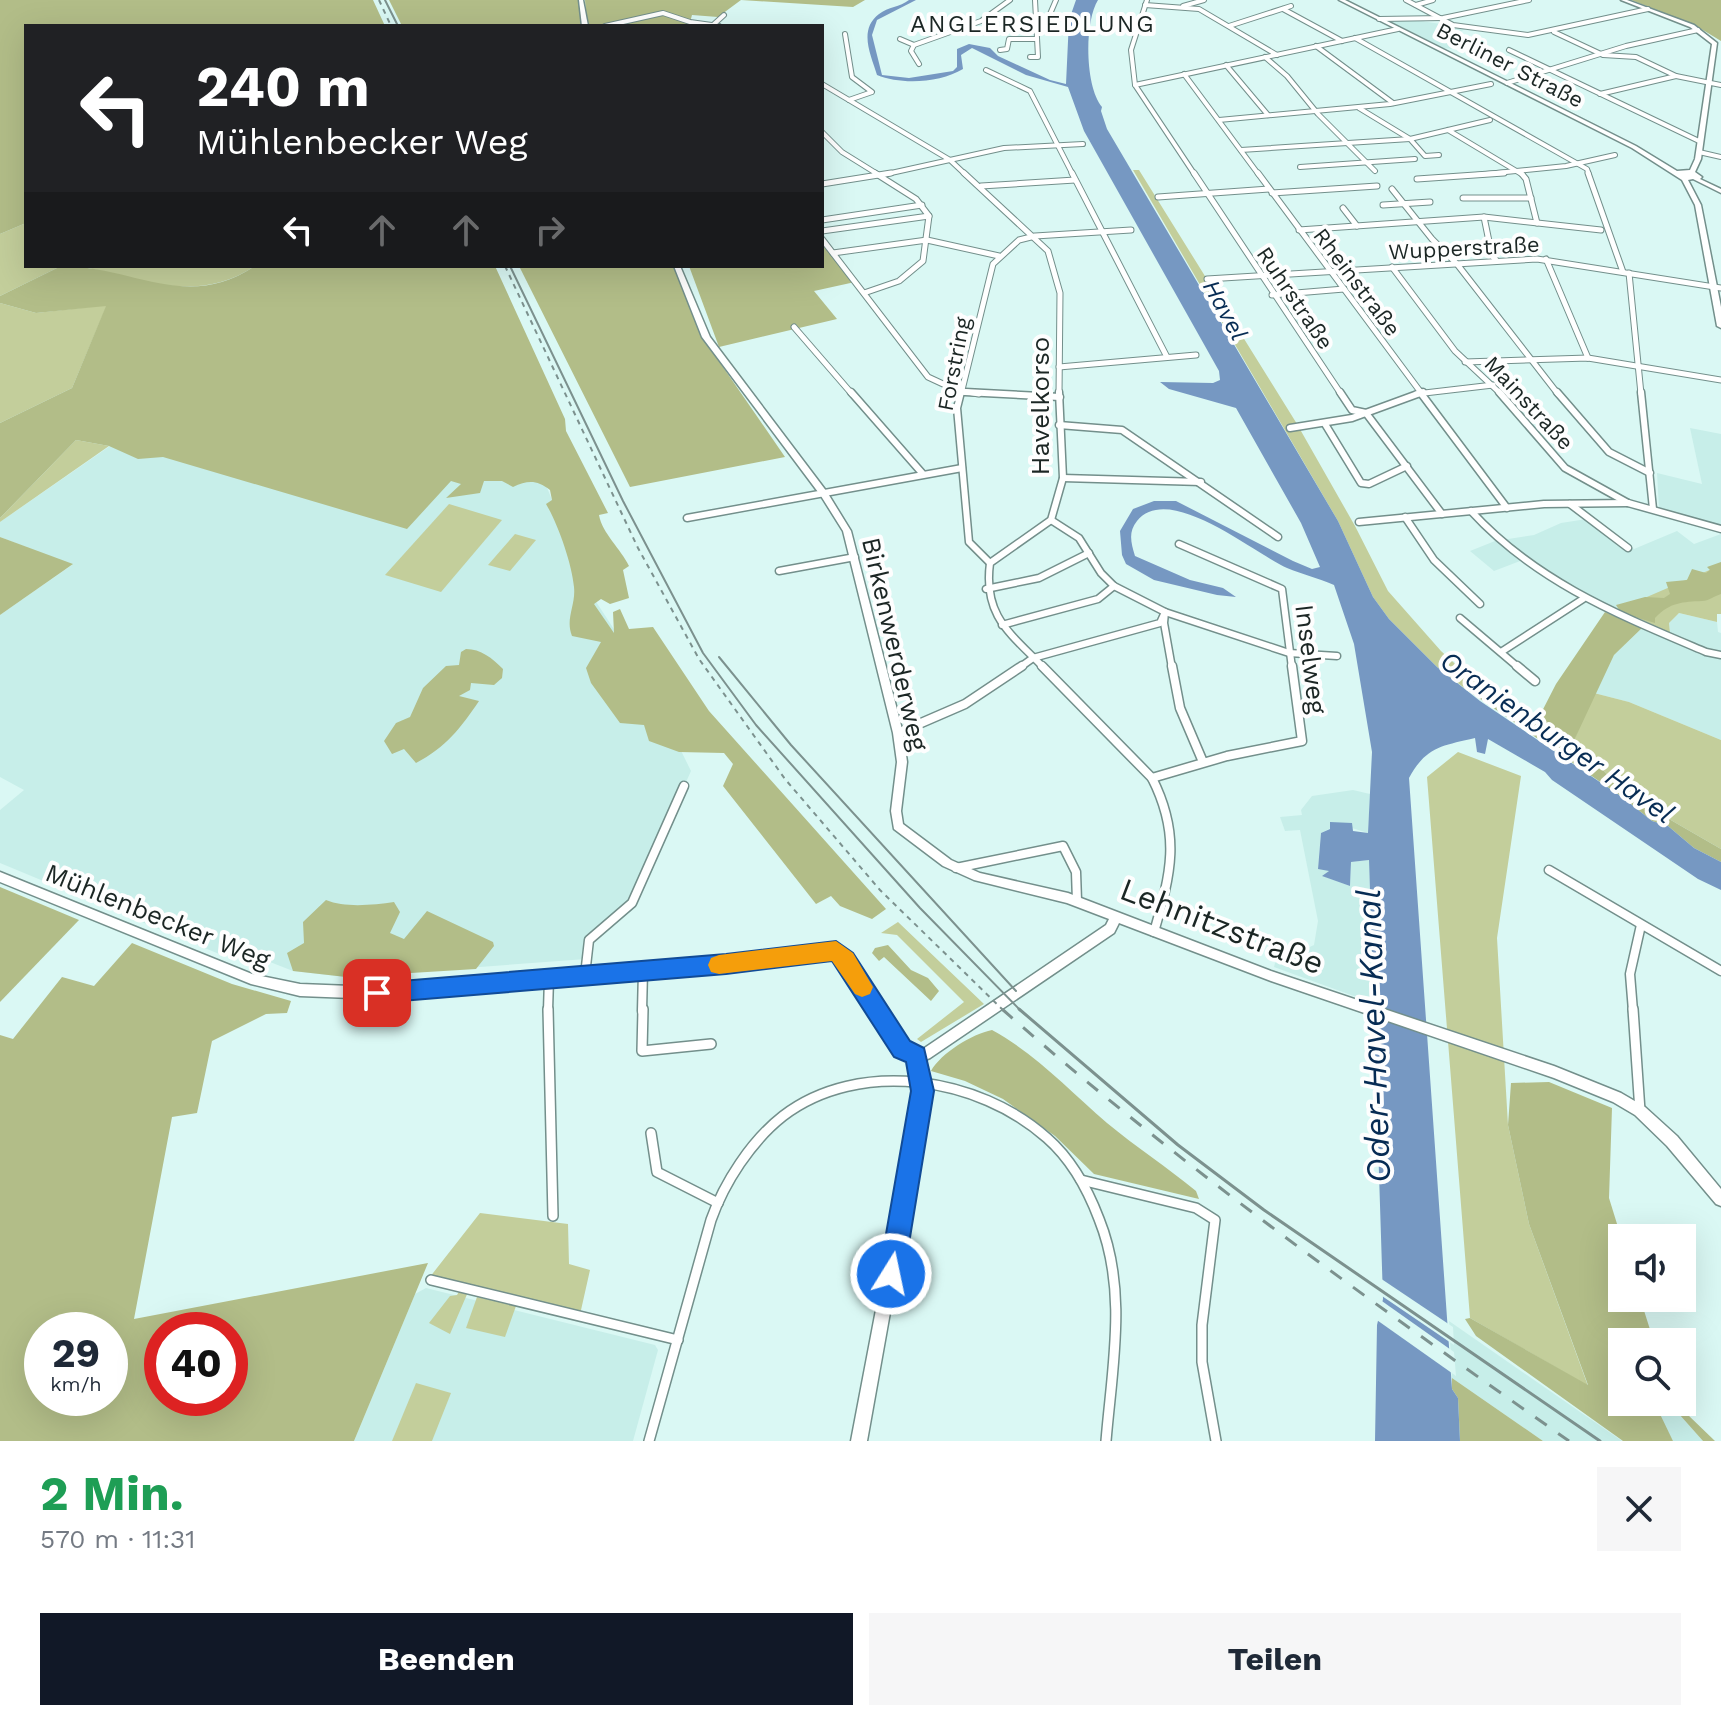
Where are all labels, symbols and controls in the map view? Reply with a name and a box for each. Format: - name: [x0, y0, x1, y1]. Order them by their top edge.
- district label: ANGLERSIEDLUNG: [910, 10, 1156, 38]
- street label: Berliner Straße: [1432, 17, 1588, 113]
- text: 240 m: [196, 54, 370, 120]
- icon: left: [64, 56, 168, 160]
- text: Mühlenbecker Weg: [196, 121, 528, 163]
- icon: left: [276, 208, 320, 252]
- icon: ahead: [360, 208, 404, 252]
- icon: ahead: [444, 208, 488, 252]
- icon: right: [528, 208, 572, 252]
- street label: Rheinstraße: [1308, 223, 1406, 341]
- street label: Wupperstraße: [1388, 232, 1540, 264]
- street label: Ruhrstraße: [1252, 242, 1338, 354]
- water label: Havel: [1197, 275, 1253, 345]
- street label: Forstring: [933, 315, 975, 413]
- street label: Havelkorso: [1025, 337, 1055, 475]
- street label: Mainstraße: [1479, 351, 1579, 455]
- street label: Birkenwerderweg: [856, 534, 934, 754]
- street label: Inselweg: [1289, 603, 1333, 716]
- water label: Oranienburger Havel: [1434, 644, 1680, 830]
- street label: Mühlenbecker Weg: [41, 857, 275, 975]
- street label: Lehnitzstraße: [1115, 870, 1329, 982]
- water label: Oder-Havel-Kanal: [1348, 888, 1398, 1184]
- pin: [343, 959, 411, 1027]
- icon: arrive: [355, 971, 399, 1015]
- map controls: [1608, 1224, 1696, 1416]
- button: sound: [1608, 1224, 1696, 1312]
- position arrow: [849, 1232, 933, 1316]
- speed limit sign: 40: [144, 1312, 248, 1416]
- button: search: [1608, 1328, 1696, 1416]
- text: 29: [52, 1330, 100, 1377]
- text: km/h: [50, 1372, 102, 1396]
- text: 2 Min.: [40, 1465, 184, 1522]
- button: close: [1597, 1467, 1681, 1551]
- text: 570 m · 11:31: [40, 1524, 195, 1554]
- button: Beenden: [40, 1613, 853, 1705]
- button: Teilen: [869, 1613, 1681, 1705]

